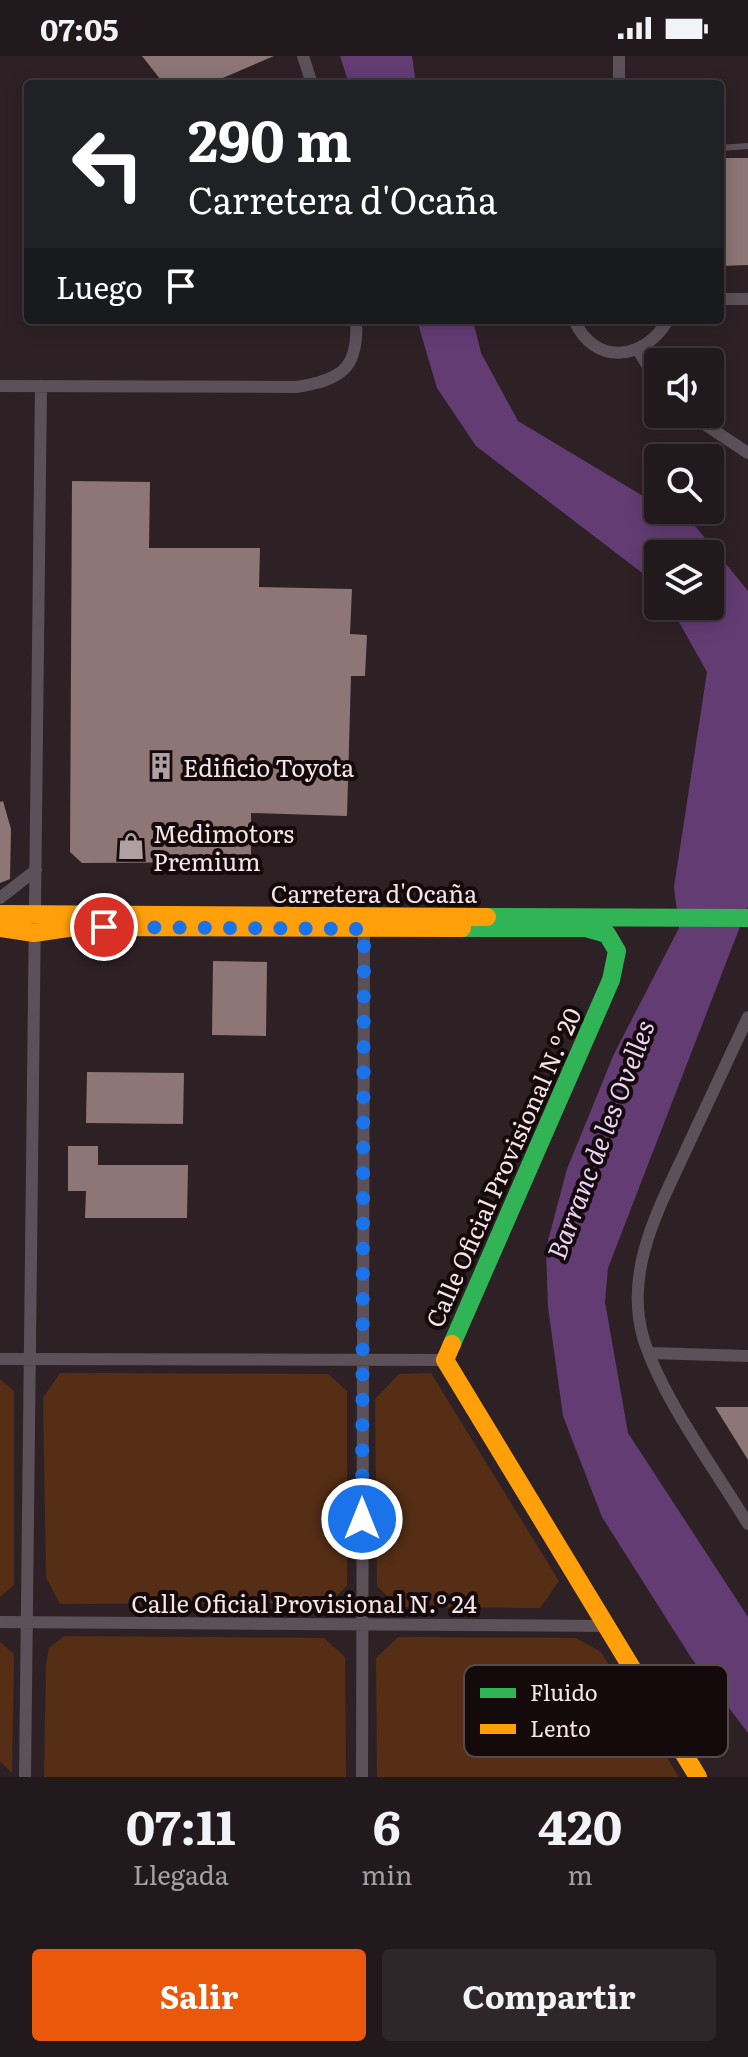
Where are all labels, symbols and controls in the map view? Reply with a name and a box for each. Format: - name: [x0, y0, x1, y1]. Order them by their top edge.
- text: 07:05: [40, 6, 119, 50]
- text: 290 m: [188, 96, 352, 179]
- icon: left: [56, 112, 160, 216]
- text: Carretera d'Ocaña: [188, 172, 497, 225]
- text: Luego: [56, 264, 143, 308]
- icon: arrive: [159, 264, 203, 308]
- map controls: [644, 348, 724, 620]
- button: sound: [644, 348, 724, 428]
- button: search: [644, 444, 724, 524]
- button: layers: [644, 540, 724, 620]
- place label: Edificio Toyota: [183, 749, 354, 784]
- building icon: Edificio Toyota: [146, 751, 176, 781]
- place label: Medimotors Premium: [153, 815, 294, 878]
- shop icon: Medimotors Premium: [116, 831, 146, 861]
- street label: Carretera d'Ocaña: [271, 875, 477, 910]
- pin: [70, 893, 138, 961]
- icon: arrive: [82, 905, 126, 949]
- street label: Calle Oficial Provisional N.º 20: [416, 1002, 588, 1332]
- water label: Barranc de les Ovelles: [535, 1014, 663, 1264]
- position arrow: [320, 1477, 404, 1561]
- street label: Calle Oficial Provisional N.º 24: [131, 1585, 477, 1620]
- legend: [464, 1665, 728, 1757]
- text: Fluido: [530, 1675, 598, 1708]
- text: Lento: [530, 1711, 591, 1744]
- text: 07:11: [126, 1789, 236, 1860]
- text: 6: [373, 1789, 401, 1860]
- text: 420: [538, 1789, 622, 1860]
- text: Llegada: [133, 1854, 229, 1893]
- text: min: [361, 1854, 412, 1893]
- text: m: [568, 1854, 593, 1893]
- button: Salir: [32, 1949, 366, 2041]
- button: Compartir: [382, 1949, 716, 2041]

